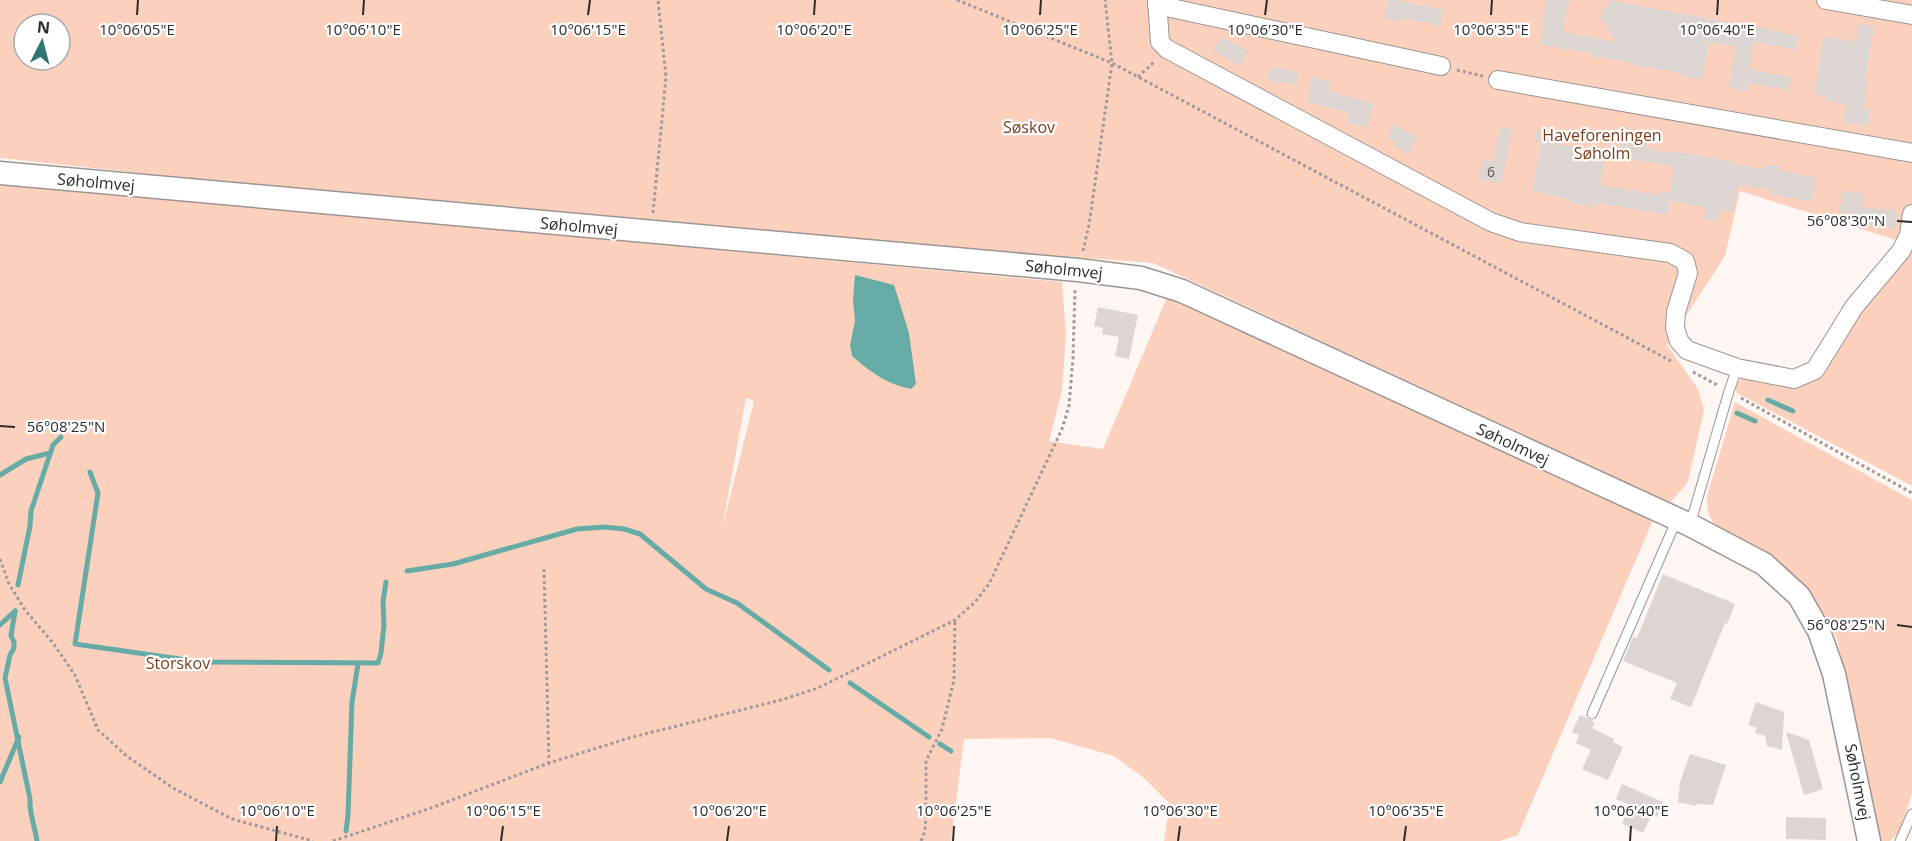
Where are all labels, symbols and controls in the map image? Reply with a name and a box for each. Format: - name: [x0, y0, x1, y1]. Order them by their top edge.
- north arrow: [12, 12, 72, 72]
- text: N: [36, 15, 51, 39]
- text: 10°06'05"E: [99, 19, 175, 39]
- text: 10°06'10"E: [325, 19, 401, 39]
- text: 10°06'15"E: [550, 19, 626, 39]
- text: 10°06'20"E: [776, 19, 852, 39]
- text: 10°06'25"E: [1002, 19, 1078, 39]
- text: 10°06'30"E: [1227, 19, 1303, 39]
- text: 10°06'35"E: [1453, 19, 1529, 39]
- text: 10°06'40"E: [1679, 19, 1755, 39]
- park label: Søskov: [1003, 116, 1055, 138]
- park label: Haveforeningen Søholm: [1542, 124, 1662, 164]
- house number: 6: [1487, 162, 1495, 181]
- street label: Søholmvej: [56, 168, 136, 196]
- text: 56°08'30"N: [1807, 210, 1885, 230]
- street label: Søholmvej: [539, 212, 619, 240]
- street label: Søholmvej: [1024, 254, 1104, 284]
- text: 56°08'25"N: [27, 416, 105, 436]
- street label: Søholmvej: [1473, 418, 1553, 470]
- text: 56°08'25"N: [1807, 614, 1885, 634]
- park label: Storskov: [146, 652, 210, 674]
- street label: Søholmvej: [1840, 742, 1876, 822]
- text: 10°06'10"E: [239, 800, 315, 820]
- text: 10°06'15"E: [465, 800, 541, 820]
- text: 10°06'20"E: [691, 800, 767, 820]
- text: 10°06'25"E: [916, 800, 992, 820]
- text: 10°06'30"E: [1142, 800, 1218, 820]
- text: 10°06'35"E: [1368, 800, 1444, 820]
- text: 10°06'40"E: [1593, 800, 1669, 820]

